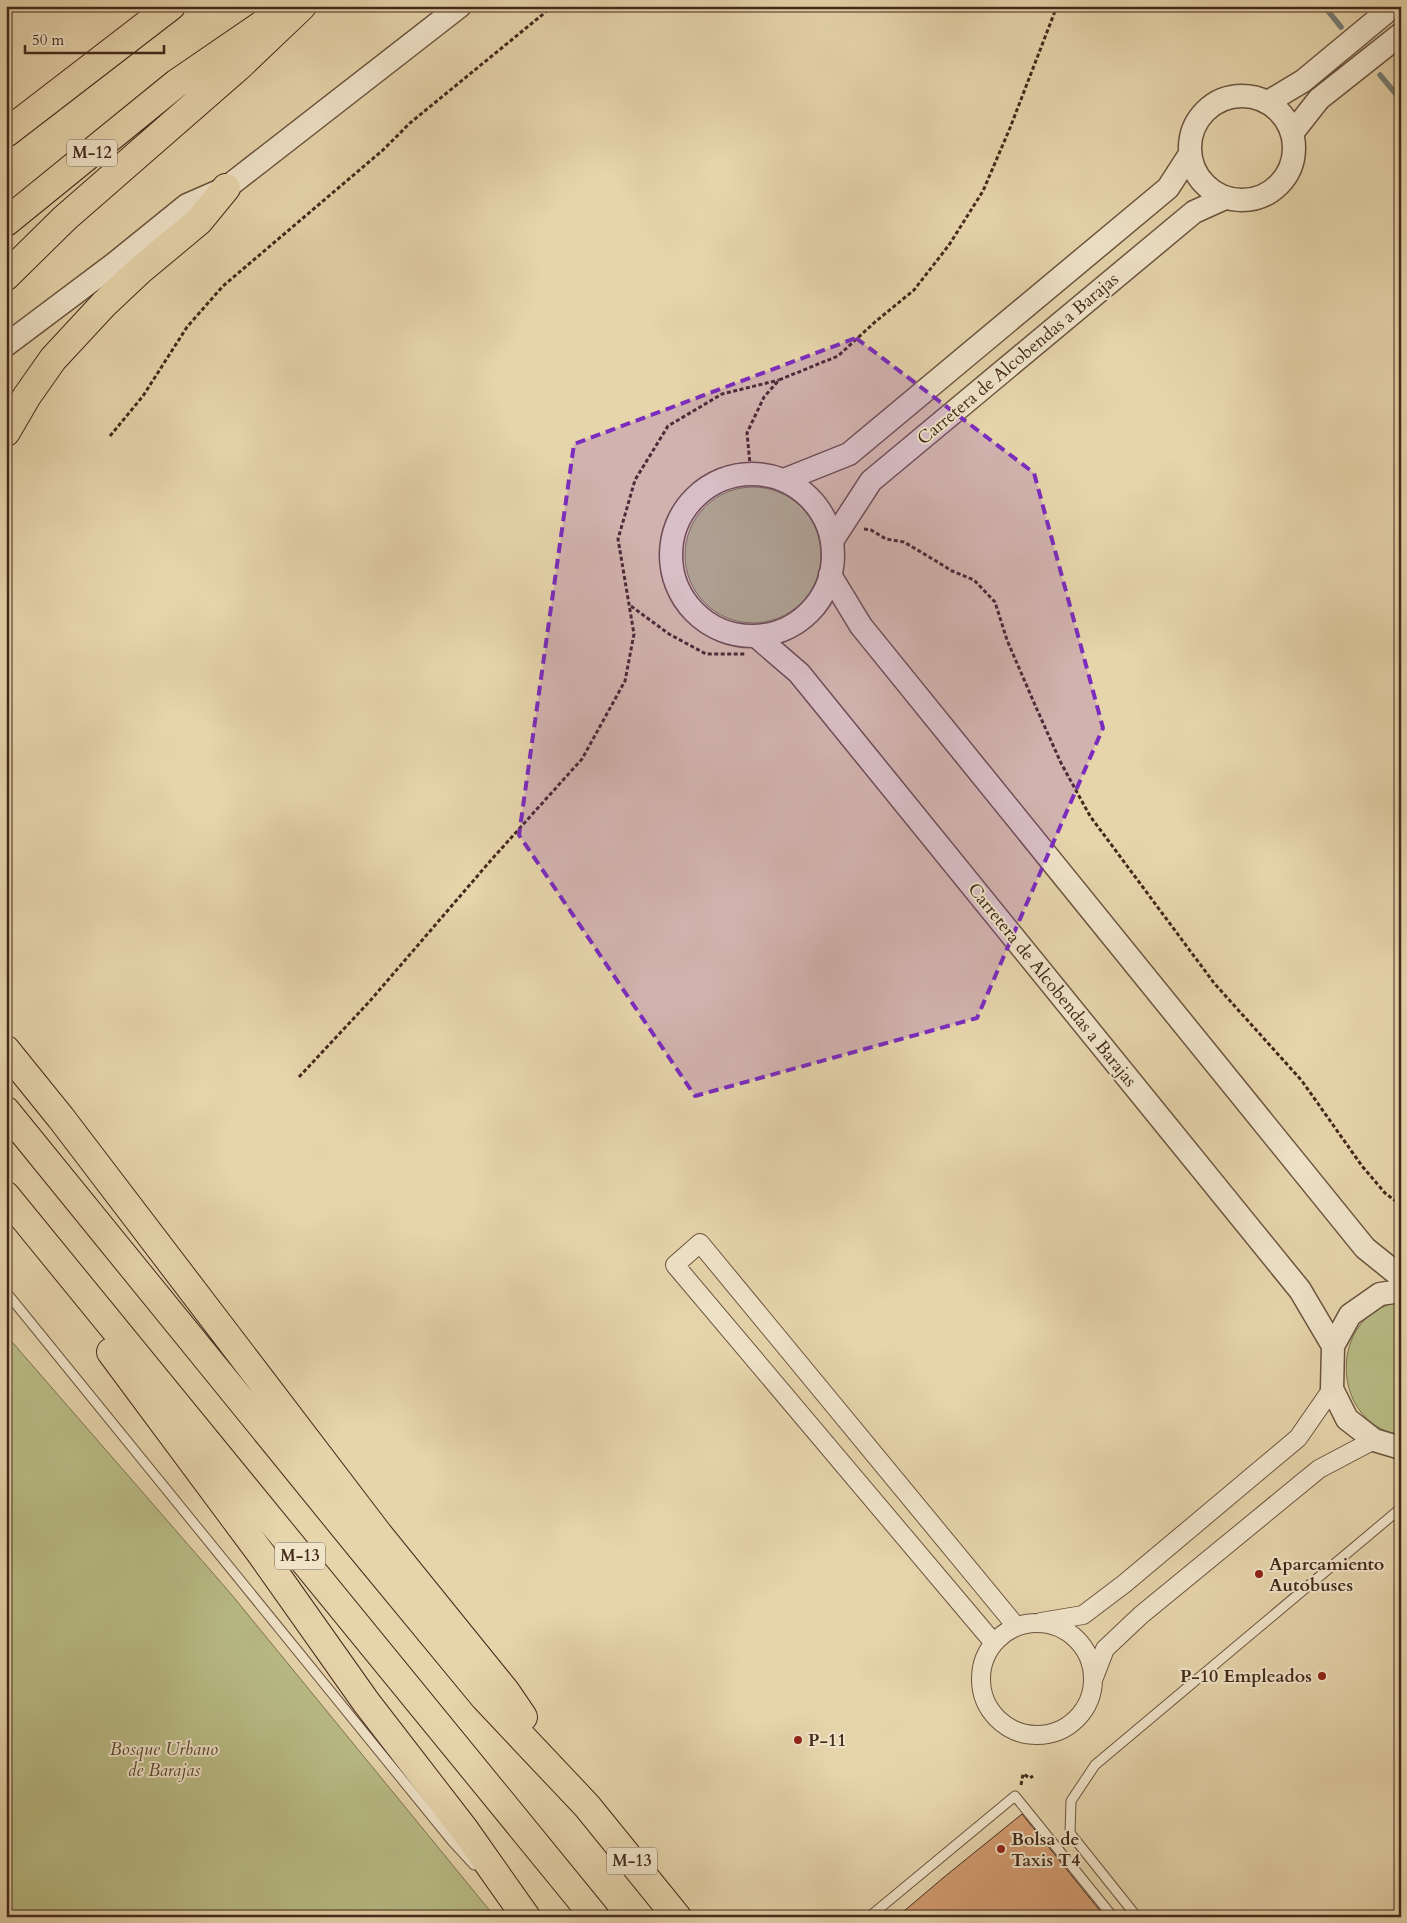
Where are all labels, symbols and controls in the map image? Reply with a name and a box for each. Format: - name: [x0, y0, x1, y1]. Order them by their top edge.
- scale bar: [25, 22, 164, 54]
- text: 50 m: [32, 30, 64, 50]
- road number: M-12: [67, 140, 117, 167]
- street label: Carretera de Alcobendas a Barajas: [912, 267, 1124, 451]
- street label: Carretera de Alcobendas a Barajas: [962, 878, 1142, 1092]
- road number: M-13: [275, 1542, 325, 1570]
- place label: Aparcamiento Autobuses: [1269, 1552, 1384, 1598]
- marker: Aparcamiento Autobuses: [1253, 1568, 1265, 1580]
- place label: P-10 Empleados: [1180, 1664, 1312, 1689]
- marker: P-10 Empleados: [1316, 1670, 1328, 1682]
- place label: P-11: [808, 1728, 846, 1753]
- marker: P-11: [792, 1734, 804, 1746]
- park label: Bosque Urbano de Barajas: [110, 1737, 218, 1783]
- place label: Bolsa de Taxis T4: [1011, 1827, 1081, 1873]
- marker: Bolsa de Taxis T4: [995, 1843, 1007, 1855]
- road number: M-13: [607, 1848, 657, 1874]

